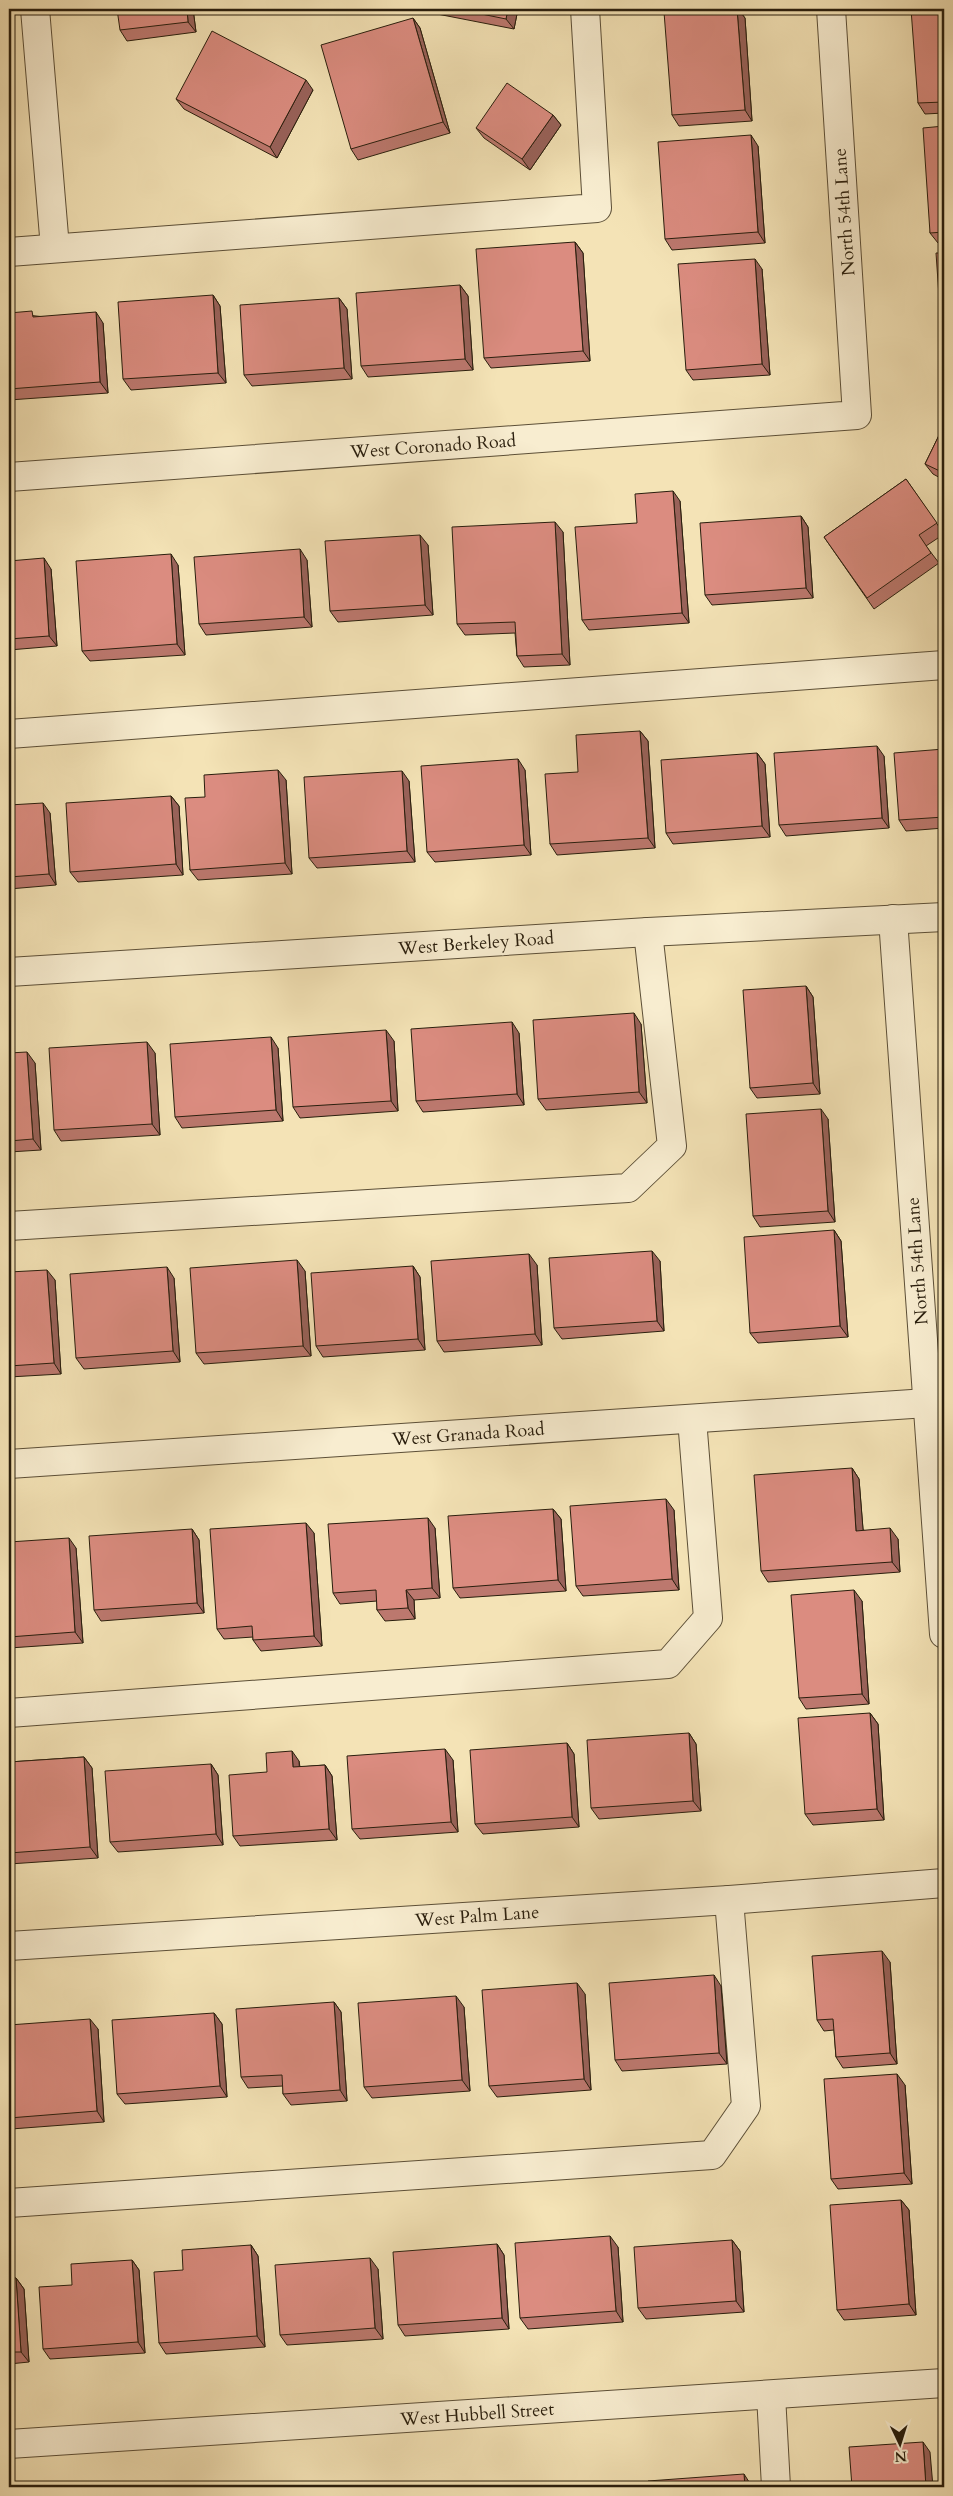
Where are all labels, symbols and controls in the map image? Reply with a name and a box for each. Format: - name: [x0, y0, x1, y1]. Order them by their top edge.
- street label: North 54th Lane: [828, 147, 861, 277]
- street label: West Coronado Road: [348, 428, 517, 465]
- street label: West Berkeley Road: [396, 926, 555, 961]
- street label: North 54th Lane: [901, 1196, 934, 1326]
- street label: West Granada Road: [390, 1417, 546, 1452]
- street label: West Palm Lane: [413, 1900, 540, 1933]
- street label: West Hubbell Street: [398, 2397, 555, 2432]
- north arrow: [876, 2418, 926, 2468]
- text: N: [894, 2447, 908, 2466]

